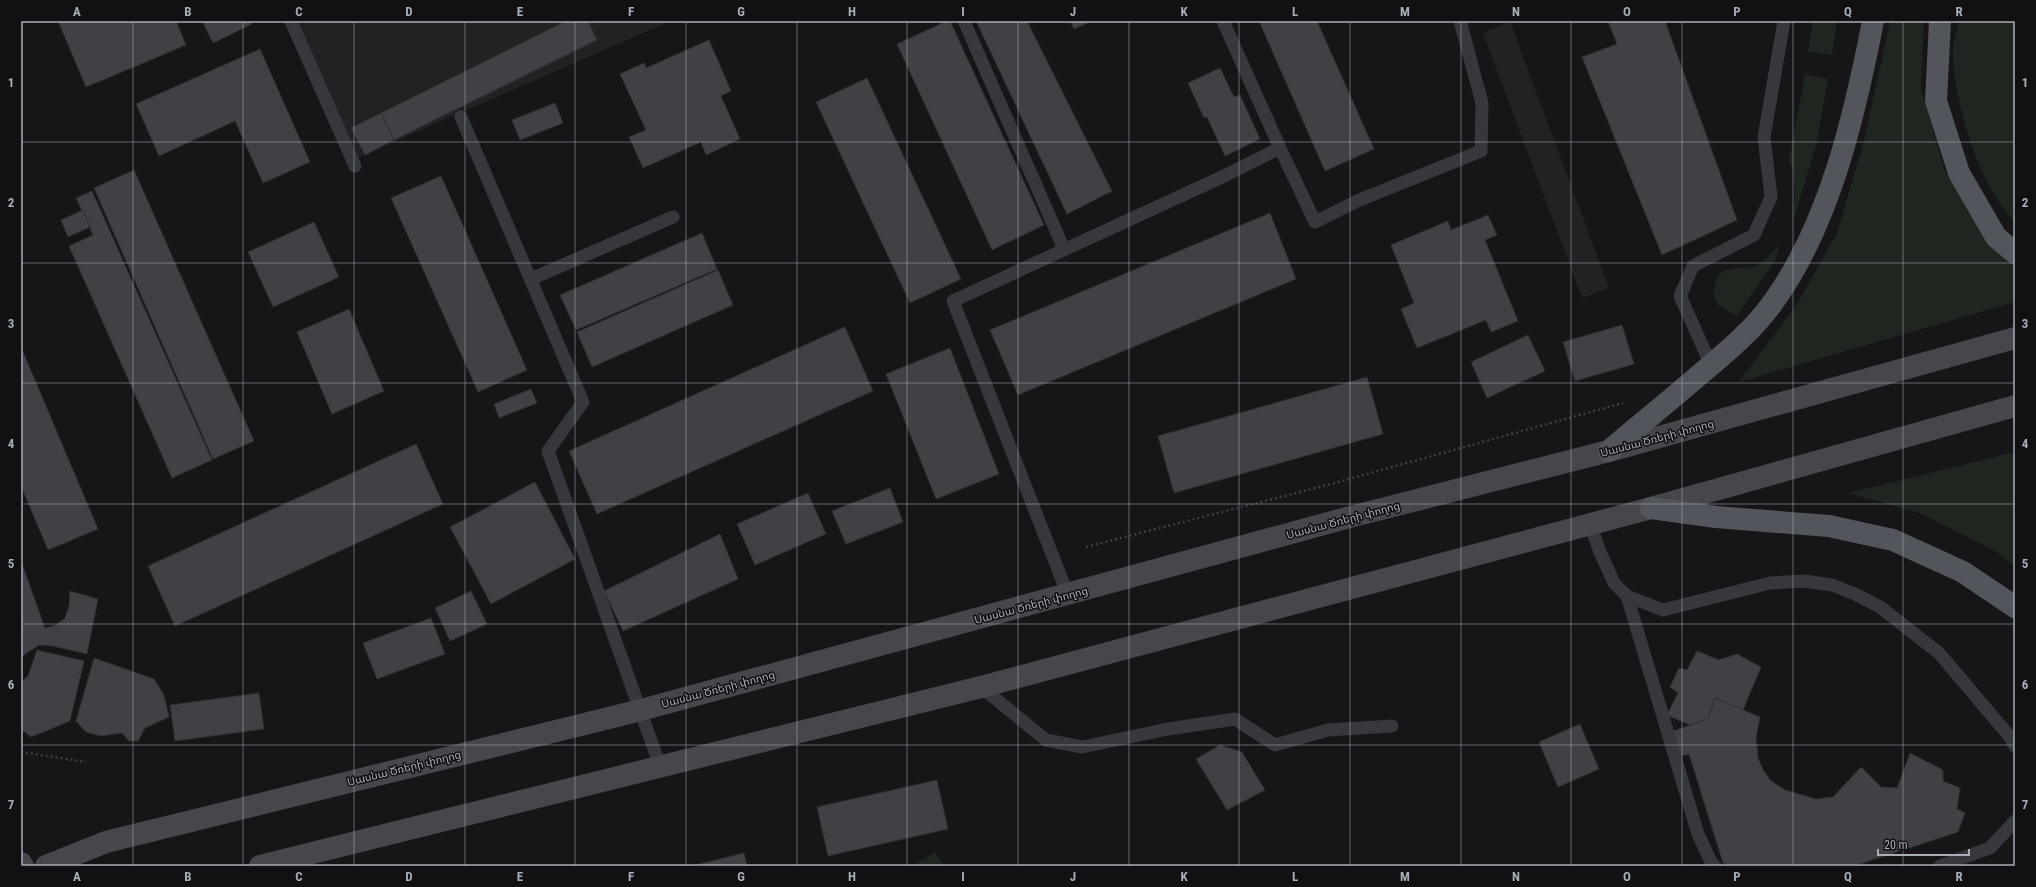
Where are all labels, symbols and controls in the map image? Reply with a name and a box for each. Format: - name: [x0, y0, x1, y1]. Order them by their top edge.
- text: A: [73, 4, 81, 19]
- text: B: [184, 4, 192, 19]
- text: C: [295, 4, 303, 19]
- text: D: [405, 4, 413, 19]
- text: E: [517, 4, 524, 19]
- text: F: [628, 4, 634, 19]
- text: G: [737, 4, 745, 19]
- text: H: [848, 4, 856, 19]
- text: I: [961, 4, 965, 19]
- text: J: [1070, 4, 1076, 19]
- text: K: [1180, 4, 1188, 19]
- text: L: [1292, 4, 1298, 19]
- text: M: [1400, 4, 1410, 19]
- text: N: [1512, 4, 1520, 19]
- text: O: [1623, 4, 1631, 19]
- text: P: [1733, 4, 1741, 19]
- text: Q: [1844, 4, 1852, 19]
- text: R: [1955, 4, 1963, 19]
- text: 1: [8, 75, 14, 90]
- text: 1: [2022, 75, 2028, 90]
- text: 2: [8, 195, 15, 210]
- text: 2: [2022, 195, 2029, 210]
- text: 3: [8, 316, 14, 331]
- text: 3: [2022, 316, 2028, 331]
- street label: Սասնա Ծռերի փողոց: [1599, 417, 1715, 460]
- text: 4: [8, 436, 15, 451]
- text: 4: [2022, 436, 2029, 451]
- street label: Սասնա Ծռերի փողոց: [1285, 499, 1401, 542]
- text: 5: [8, 556, 15, 571]
- text: 5: [2022, 556, 2029, 571]
- street label: Սասնա Ծռերի փողոց: [973, 584, 1089, 627]
- street label: Սասնա Ծռերի փողոց: [660, 668, 776, 711]
- text: 6: [8, 677, 15, 692]
- text: 6: [2022, 677, 2029, 692]
- street label: Սասնա Ծռերի փողոց: [346, 748, 462, 789]
- text: 7: [8, 797, 15, 812]
- text: 7: [2022, 797, 2029, 812]
- scale bar: [1878, 831, 1969, 857]
- text: 20 m: [1884, 838, 1908, 852]
- text: A: [73, 869, 81, 884]
- text: B: [184, 869, 192, 884]
- text: C: [295, 869, 303, 884]
- text: D: [405, 869, 413, 884]
- text: E: [517, 869, 524, 884]
- text: F: [628, 869, 634, 884]
- text: G: [737, 869, 745, 884]
- text: H: [848, 869, 856, 884]
- text: I: [961, 869, 965, 884]
- text: J: [1070, 869, 1076, 884]
- text: K: [1180, 869, 1188, 884]
- text: L: [1292, 869, 1298, 884]
- text: M: [1400, 869, 1410, 884]
- text: N: [1512, 869, 1520, 884]
- text: O: [1623, 869, 1631, 884]
- text: P: [1733, 869, 1741, 884]
- text: Q: [1844, 869, 1852, 884]
- text: R: [1955, 869, 1963, 884]

